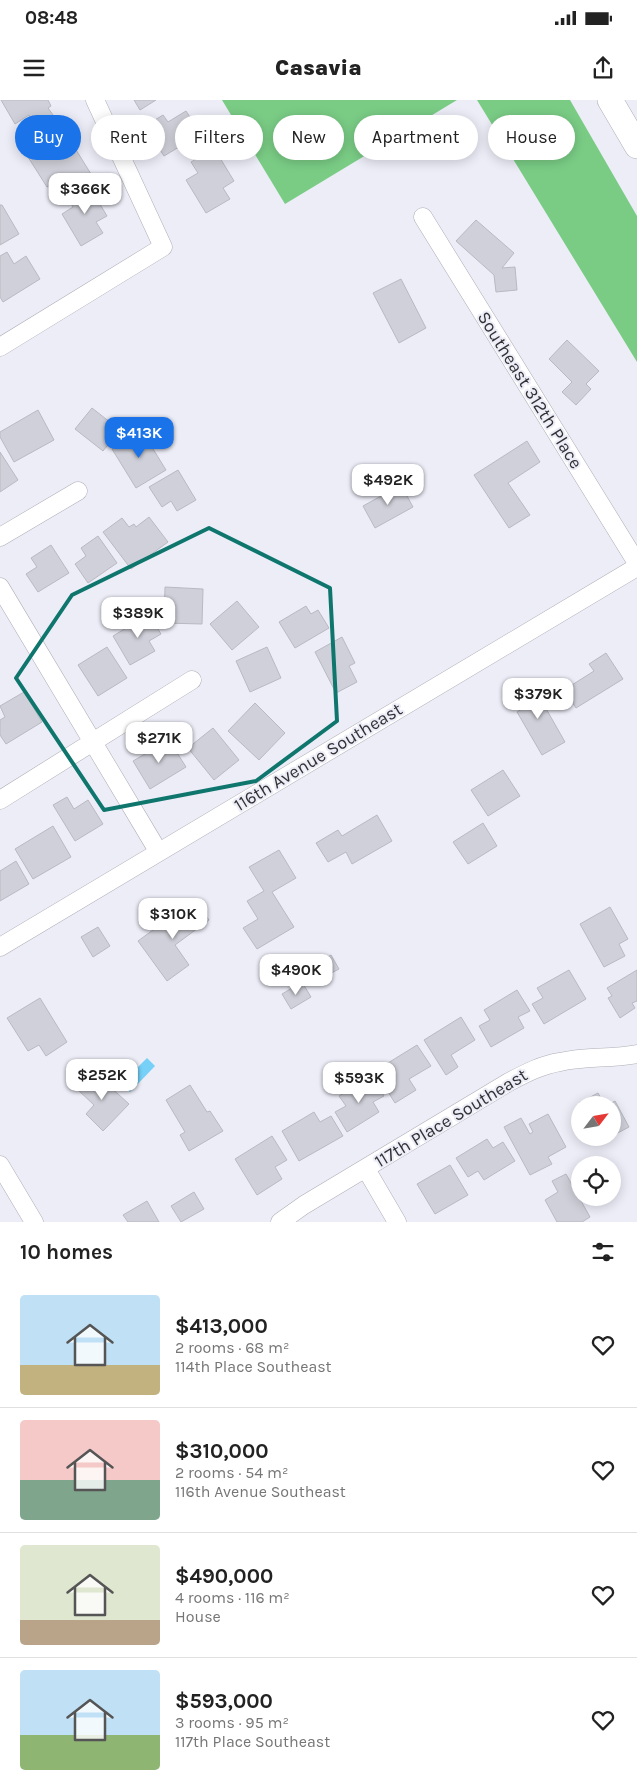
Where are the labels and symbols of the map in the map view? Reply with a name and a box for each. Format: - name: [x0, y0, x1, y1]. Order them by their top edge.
- pin: $366K: [50, 172, 120, 215]
- street label: Southeast 312th Place: [473, 307, 587, 473]
- pin: $413K: [104, 416, 174, 459]
- pin: $492K: [353, 464, 423, 506]
- pin: $389K: [103, 596, 173, 639]
- pin: $379K: [503, 678, 573, 720]
- street label: 116th Avenue Southeast: [230, 698, 406, 816]
- pin: $271K: [124, 722, 194, 764]
- pin: $310K: [138, 898, 208, 940]
- pin: $490K: [261, 954, 331, 996]
- pin: $252K: [67, 1058, 137, 1101]
- pin: $593K: [324, 1062, 394, 1104]
- street label: 117th Place Southeast: [370, 1063, 532, 1172]
- north arrow: [571, 1096, 621, 1146]

